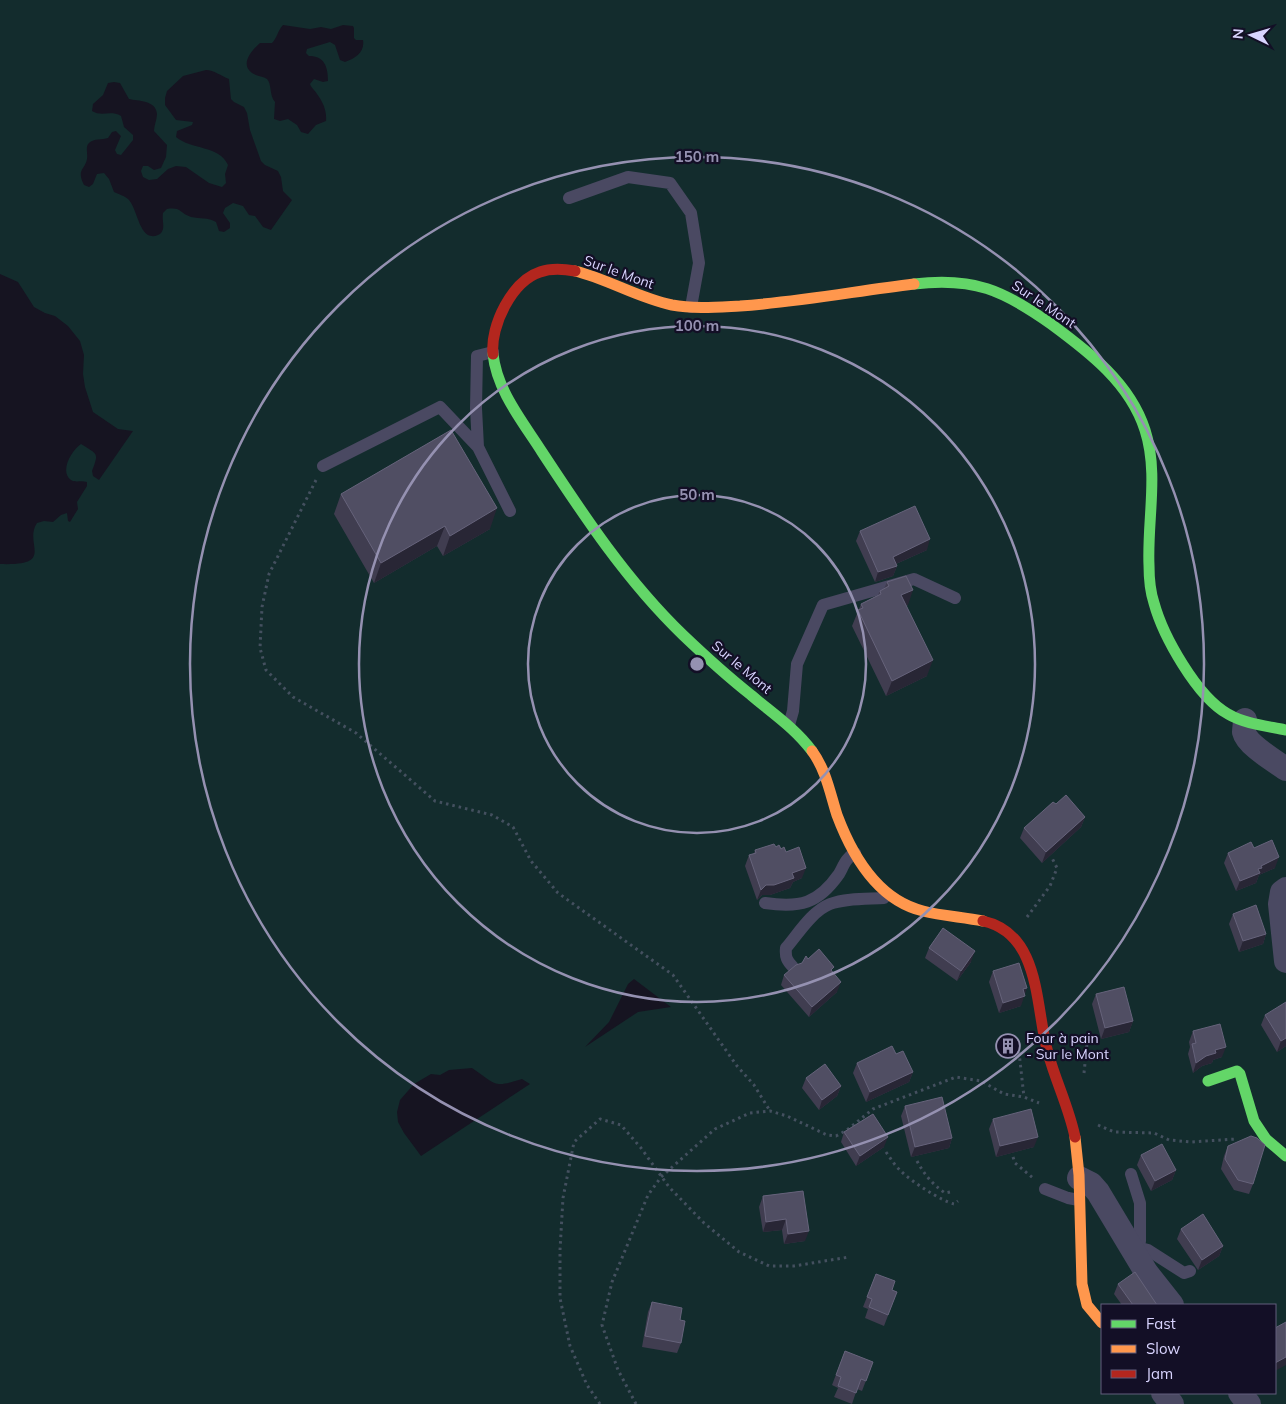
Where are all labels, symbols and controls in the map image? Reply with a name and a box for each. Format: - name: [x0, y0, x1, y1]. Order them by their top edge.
- north arrow: [1226, 10, 1276, 60]
- text: N: [1229, 28, 1247, 40]
- text: 150 m: [675, 147, 719, 166]
- street label: Sur le Mont: [582, 251, 657, 293]
- street label: Sur le Mont: [1009, 276, 1079, 332]
- text: 100 m: [675, 316, 719, 335]
- text: 50 m: [679, 485, 715, 504]
- street label: Sur le Mont: [708, 637, 776, 697]
- centre of rings: [688, 655, 706, 673]
- place label: Four à pain - Sur le Mont: [1026, 1029, 1109, 1063]
- building icon: Four à pain - Sur le Mont: [995, 1033, 1021, 1059]
- legend: [1101, 1304, 1276, 1394]
- text: Fast: [1146, 1314, 1176, 1333]
- text: Slow: [1146, 1339, 1180, 1358]
- text: Jam: [1146, 1364, 1173, 1383]

